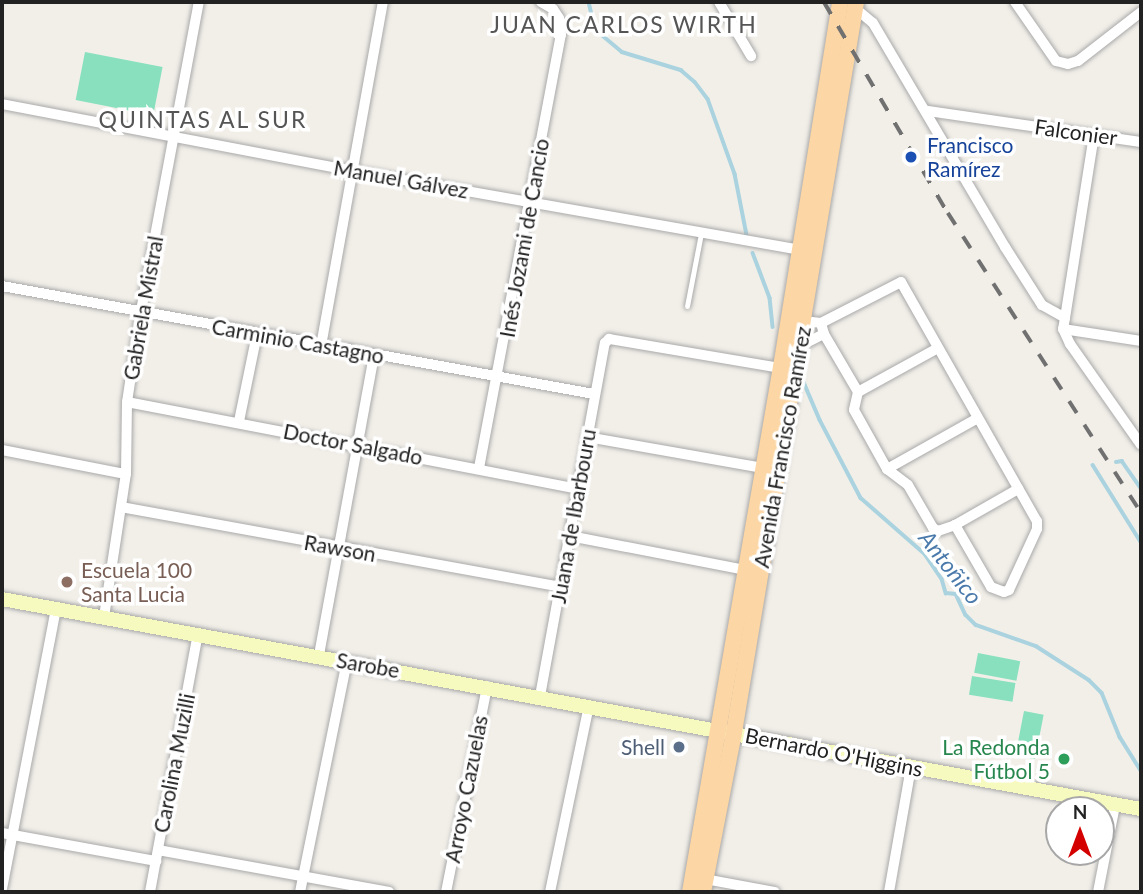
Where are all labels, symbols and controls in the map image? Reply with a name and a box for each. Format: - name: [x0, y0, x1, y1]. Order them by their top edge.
- district label: JUAN CARLOS WIRTH: [492, 10, 756, 38]
- district label: QUINTAS AL SUR: [100, 105, 306, 133]
- street label: Falconier: [1033, 114, 1119, 150]
- place label: Francisco Ramírez: [927, 132, 1014, 182]
- street label: Inés Jozami de Cancio: [494, 136, 554, 340]
- marker: Francisco Ramírez: [901, 147, 921, 167]
- street label: Manuel Gálvez: [332, 155, 470, 203]
- street label: Gabriela Mistral: [118, 234, 168, 382]
- street label: Carminio Castagno: [210, 313, 386, 369]
- street label: Avenida Francisco Ramírez: [748, 324, 816, 570]
- street label: Doctor Salgado: [281, 418, 425, 470]
- street label: Juana de Ibarbouru: [545, 427, 601, 605]
- water label: Antoñico: [914, 525, 988, 609]
- street label: Rawson: [302, 529, 378, 567]
- place label: Escuela 100 Santa Lucia: [81, 557, 192, 607]
- marker: Escuela 100 Santa Lucia: [59, 574, 75, 590]
- street label: Sarobe: [334, 647, 402, 683]
- street label: Carolina Muzilli: [148, 691, 200, 835]
- street label: Arroyo Cazuelas: [439, 713, 493, 865]
- street label: Bernardo O'Higgins: [743, 722, 925, 782]
- place label: Shell: [621, 734, 665, 760]
- place label: La Redonda Fútbol 5: [942, 734, 1050, 784]
- marker: Shell: [671, 739, 687, 755]
- marker: La Redonda Fútbol 5: [1056, 751, 1072, 767]
- north arrow: [1045, 796, 1115, 866]
- text: N: [1073, 800, 1087, 823]

